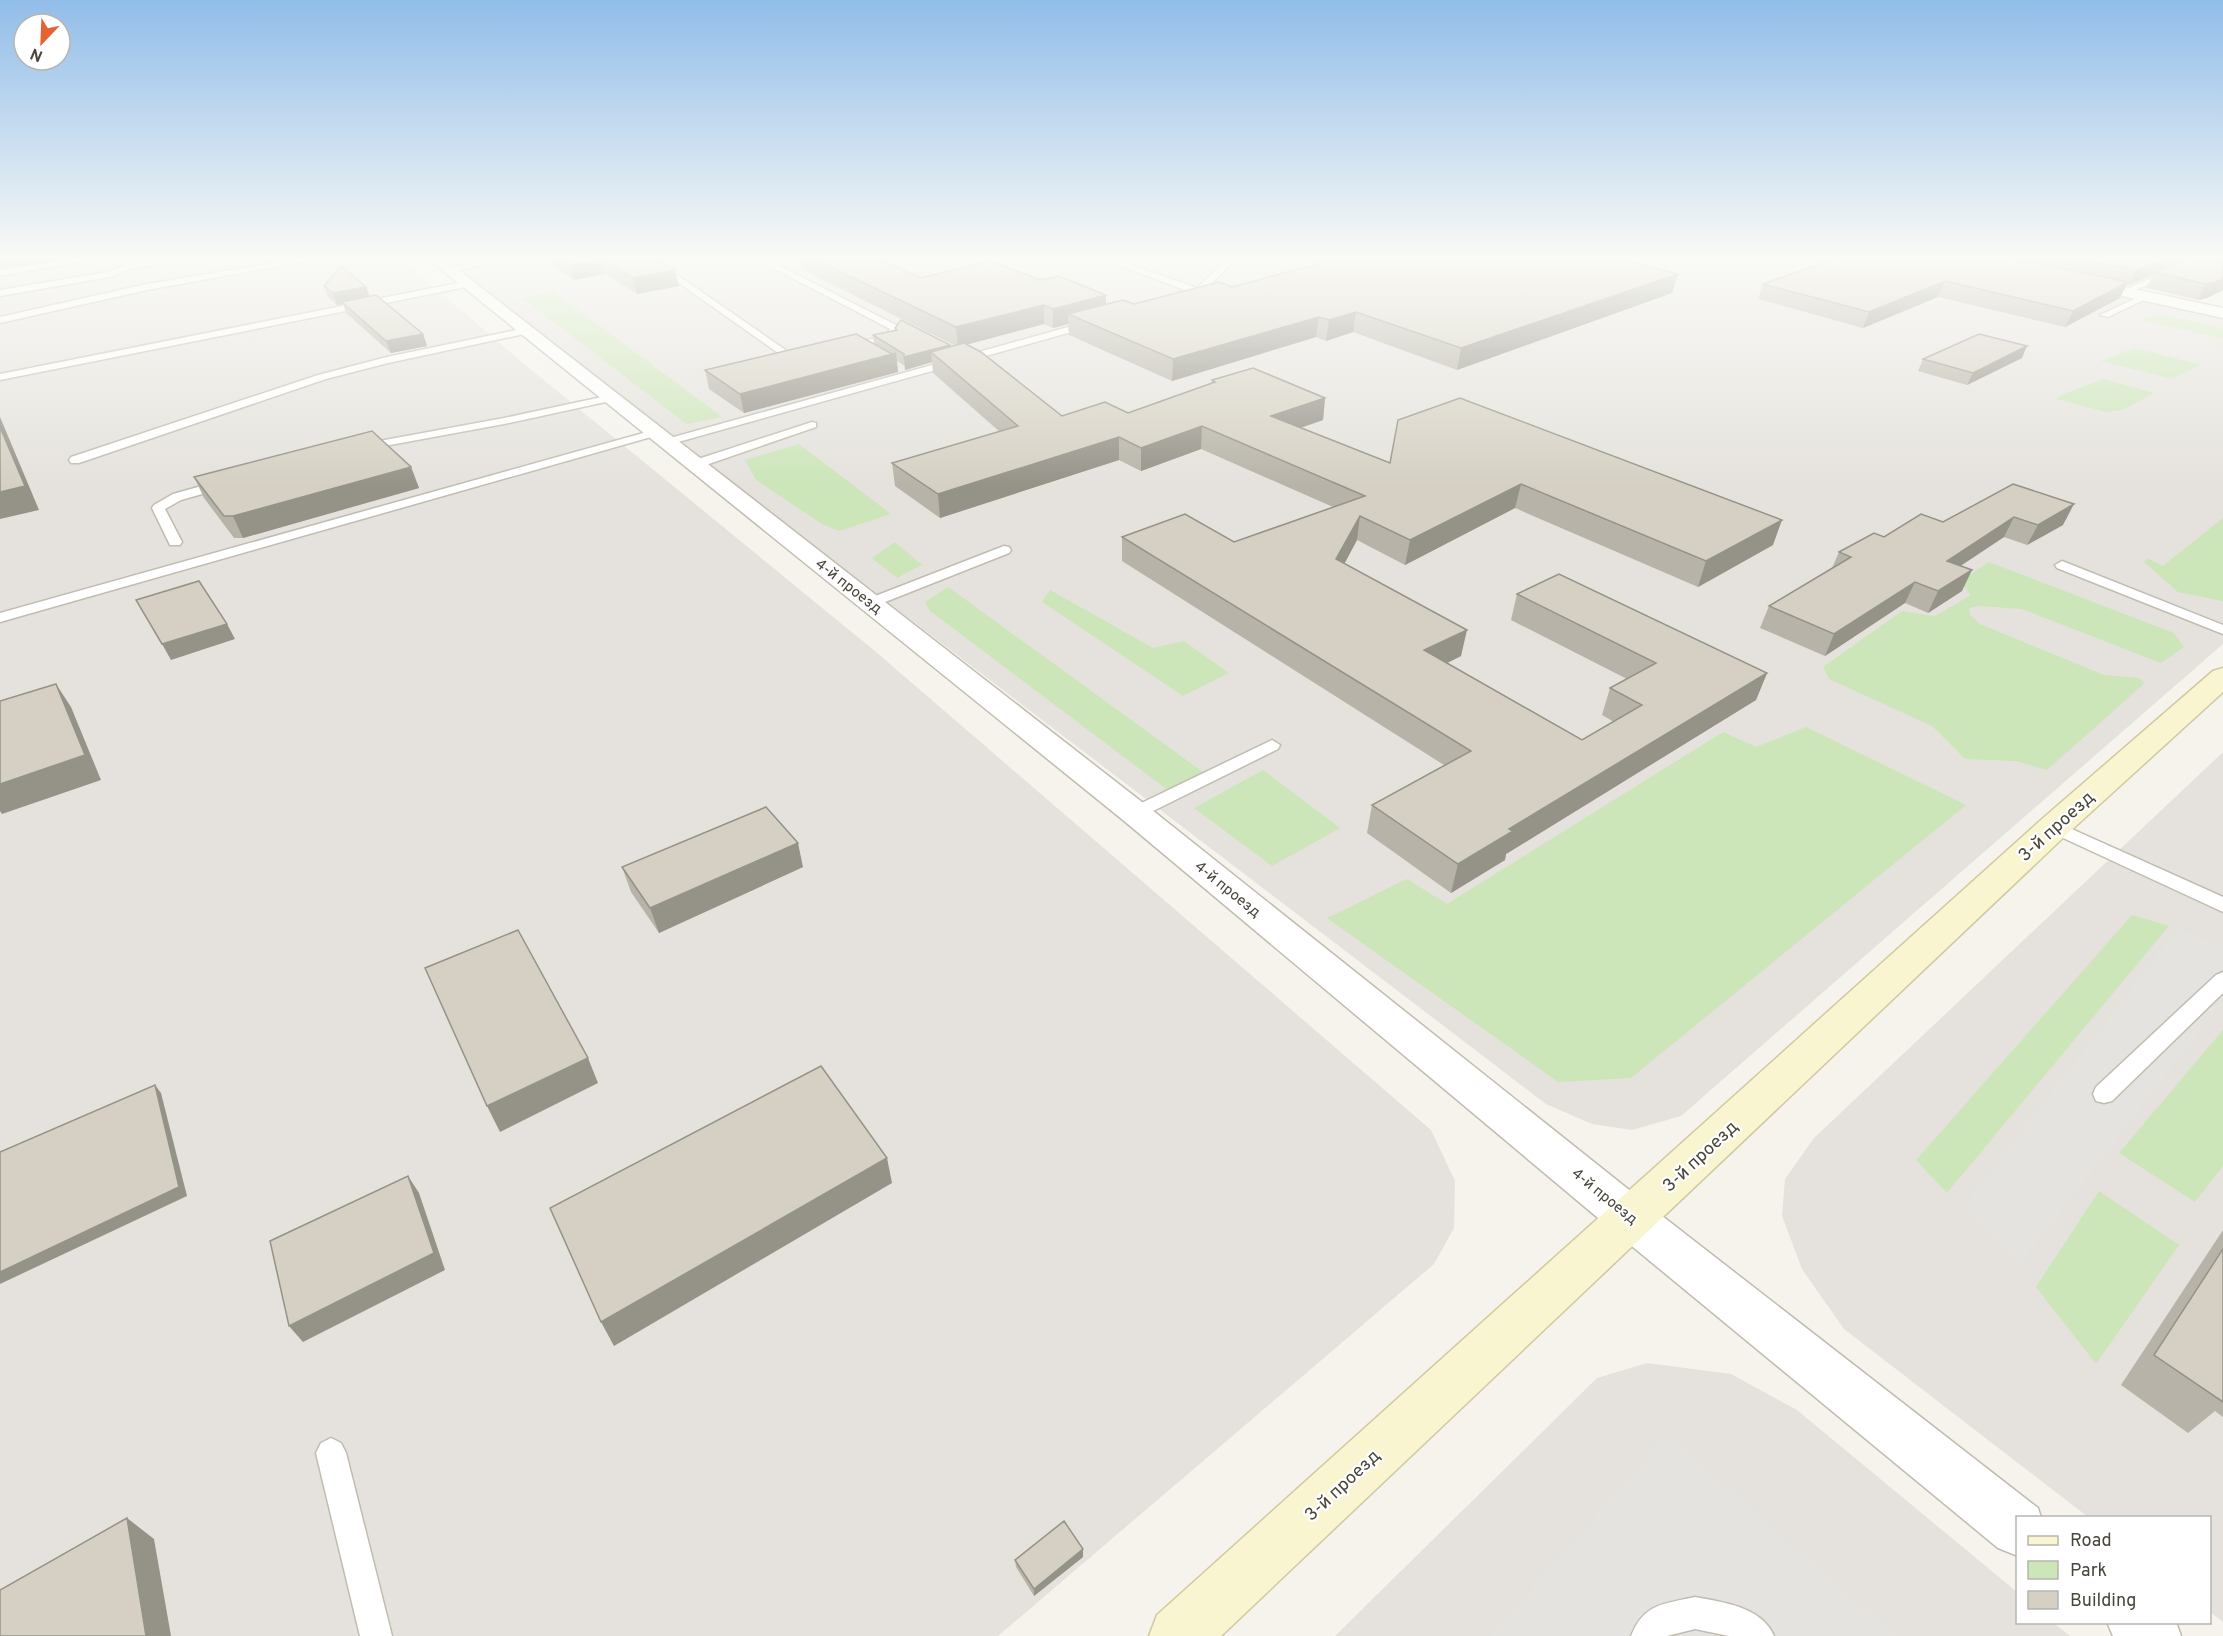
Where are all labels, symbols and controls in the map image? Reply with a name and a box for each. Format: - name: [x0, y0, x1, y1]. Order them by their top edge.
- north arrow: [12, 12, 72, 72]
- text: N: [28, 43, 46, 65]
- street label: 4-й проезд: [811, 555, 885, 619]
- street label: 3-й проезд: [2014, 787, 2100, 868]
- street label: 4-й проезд: [1190, 858, 1264, 923]
- street label: 3-й проезд: [1658, 1116, 1744, 1198]
- street label: 4-й проезд: [1567, 1165, 1641, 1230]
- street label: 3-й проезд: [1300, 1445, 1386, 1527]
- legend: [2016, 1516, 2211, 1624]
- text: Road: [2070, 1530, 2112, 1553]
- text: Park: [2070, 1560, 2107, 1583]
- text: Building: [2070, 1590, 2136, 1613]

